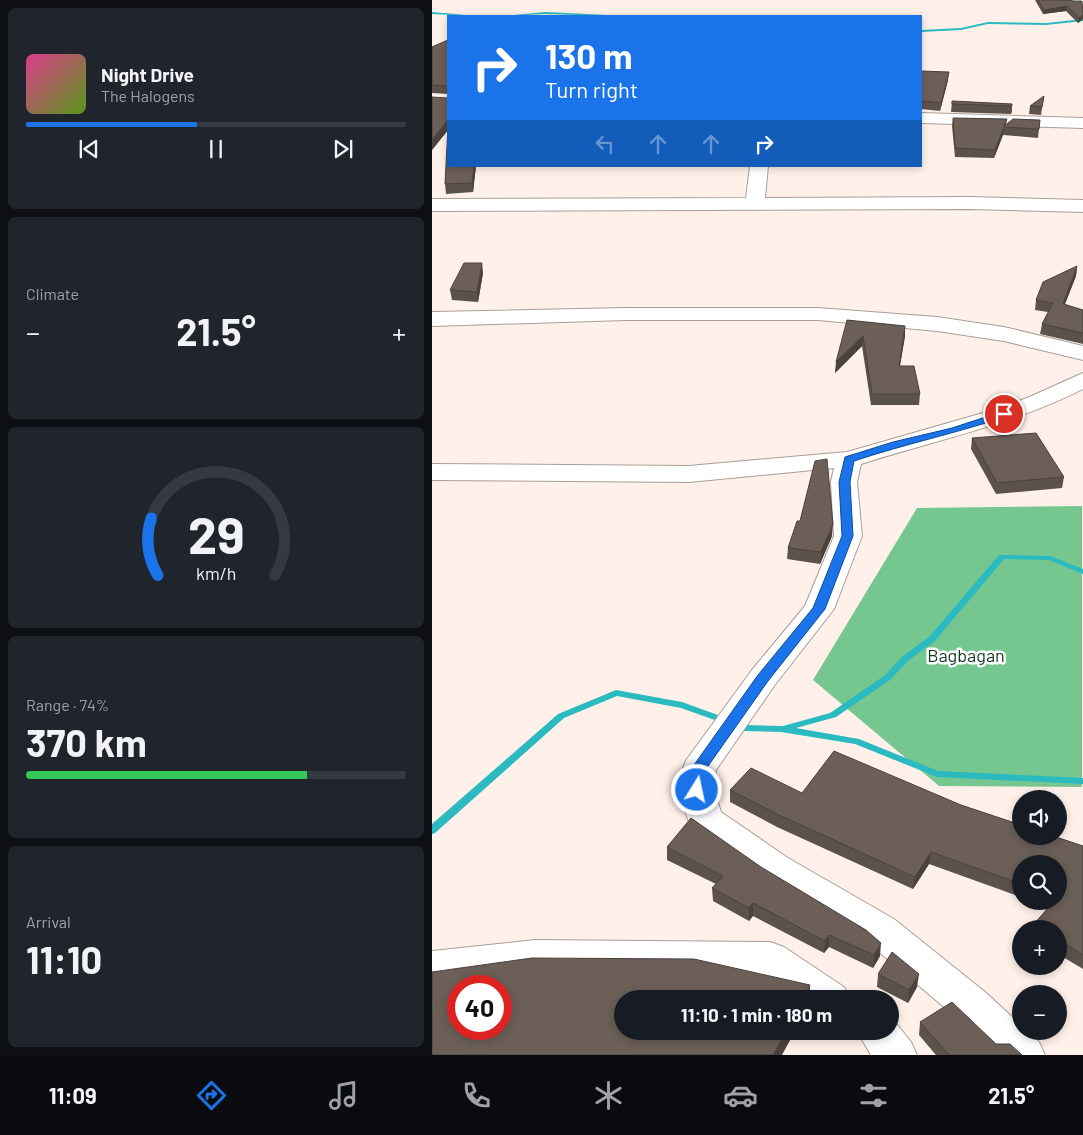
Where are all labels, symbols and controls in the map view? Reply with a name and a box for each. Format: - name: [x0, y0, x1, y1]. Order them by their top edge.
- text: 130 m: [545, 34, 632, 76]
- icon: right: [462, 35, 527, 100]
- text: Night Drive: [101, 63, 194, 86]
- text: Turn right: [545, 76, 638, 102]
- text: The Halogens: [101, 86, 195, 105]
- icon: left: [591, 130, 619, 158]
- icon: ahead: [644, 130, 672, 158]
- icon: ahead: [697, 130, 725, 158]
- icon: right: [750, 130, 778, 158]
- icon: previous: [75, 135, 103, 163]
- icon: pause: [202, 135, 230, 163]
- icon: next: [329, 135, 357, 163]
- text: Climate: [26, 284, 79, 303]
- text: 21.5°: [176, 308, 256, 354]
- text: −: [26, 315, 40, 349]
- text: +: [392, 315, 406, 349]
- pin: [983, 393, 1025, 435]
- icon: arrive: [990, 400, 1018, 428]
- text: 29: [188, 502, 244, 564]
- text: km/h: [196, 562, 236, 584]
- park label: Bagbagan: [927, 644, 1005, 666]
- text: Range · 74%: [26, 695, 109, 714]
- text: 370 km: [26, 719, 147, 765]
- position arrow: [670, 763, 722, 815]
- map controls: [1012, 790, 1067, 1040]
- button: sound: [1012, 790, 1067, 845]
- button: search: [1012, 855, 1067, 910]
- text: Arrival: [26, 912, 71, 931]
- button: +: [1012, 920, 1067, 975]
- text: 11:10: [26, 936, 102, 982]
- speed limit sign: 40: [447, 975, 512, 1040]
- button: −: [1012, 985, 1067, 1040]
- text: 11:10 · 1 min · 180 m: [681, 1003, 832, 1026]
- icon: directions: [194, 1078, 229, 1113]
- icon: music: [326, 1078, 361, 1113]
- icon: phone: [459, 1078, 494, 1113]
- icon: climate: [591, 1078, 626, 1113]
- icon: car: [723, 1078, 758, 1113]
- icon: filters: [856, 1078, 891, 1113]
- text: 11:09: [49, 1082, 97, 1108]
- text: 21.5°: [988, 1082, 1034, 1108]

